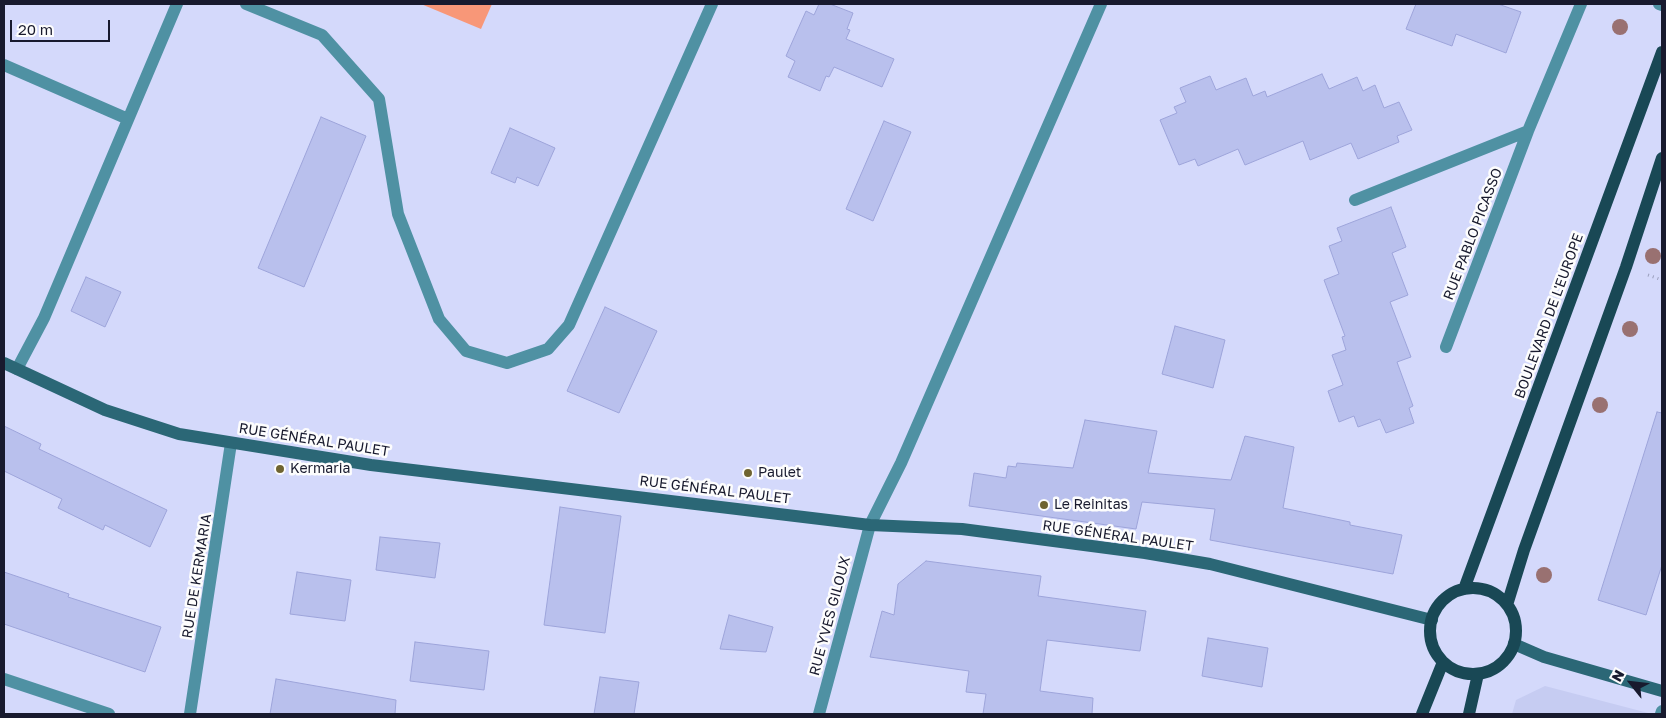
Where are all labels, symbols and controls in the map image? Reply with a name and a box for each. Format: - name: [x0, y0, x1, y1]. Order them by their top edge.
- scale bar: [12, 10, 112, 42]
- text: 20 m: [18, 20, 53, 38]
- street label: RUE PABLO PICASSO: [1440, 166, 1506, 302]
- street label: BOULEVARD DE L'EUROPE: [1511, 231, 1587, 401]
- street label: RUE GÉNÉRAL PAULET: [238, 420, 390, 460]
- place label: Kermaria: [290, 461, 350, 477]
- marker: Kermaria: [274, 463, 286, 475]
- place label: Paulet: [758, 465, 801, 481]
- marker: Paulet: [742, 467, 754, 479]
- street label: RUE GÉNÉRAL PAULET: [638, 472, 792, 508]
- place label: Le Reinitas: [1054, 497, 1128, 513]
- marker: Le Reinitas: [1038, 499, 1050, 511]
- street label: RUE DE KERMARIA: [179, 513, 215, 639]
- street label: RUE GÉNÉRAL PAULET: [1041, 517, 1195, 555]
- street label: RUE YVES GILOUX: [806, 555, 854, 677]
- north arrow: [1606, 658, 1656, 708]
- text: N: [1607, 667, 1627, 684]

